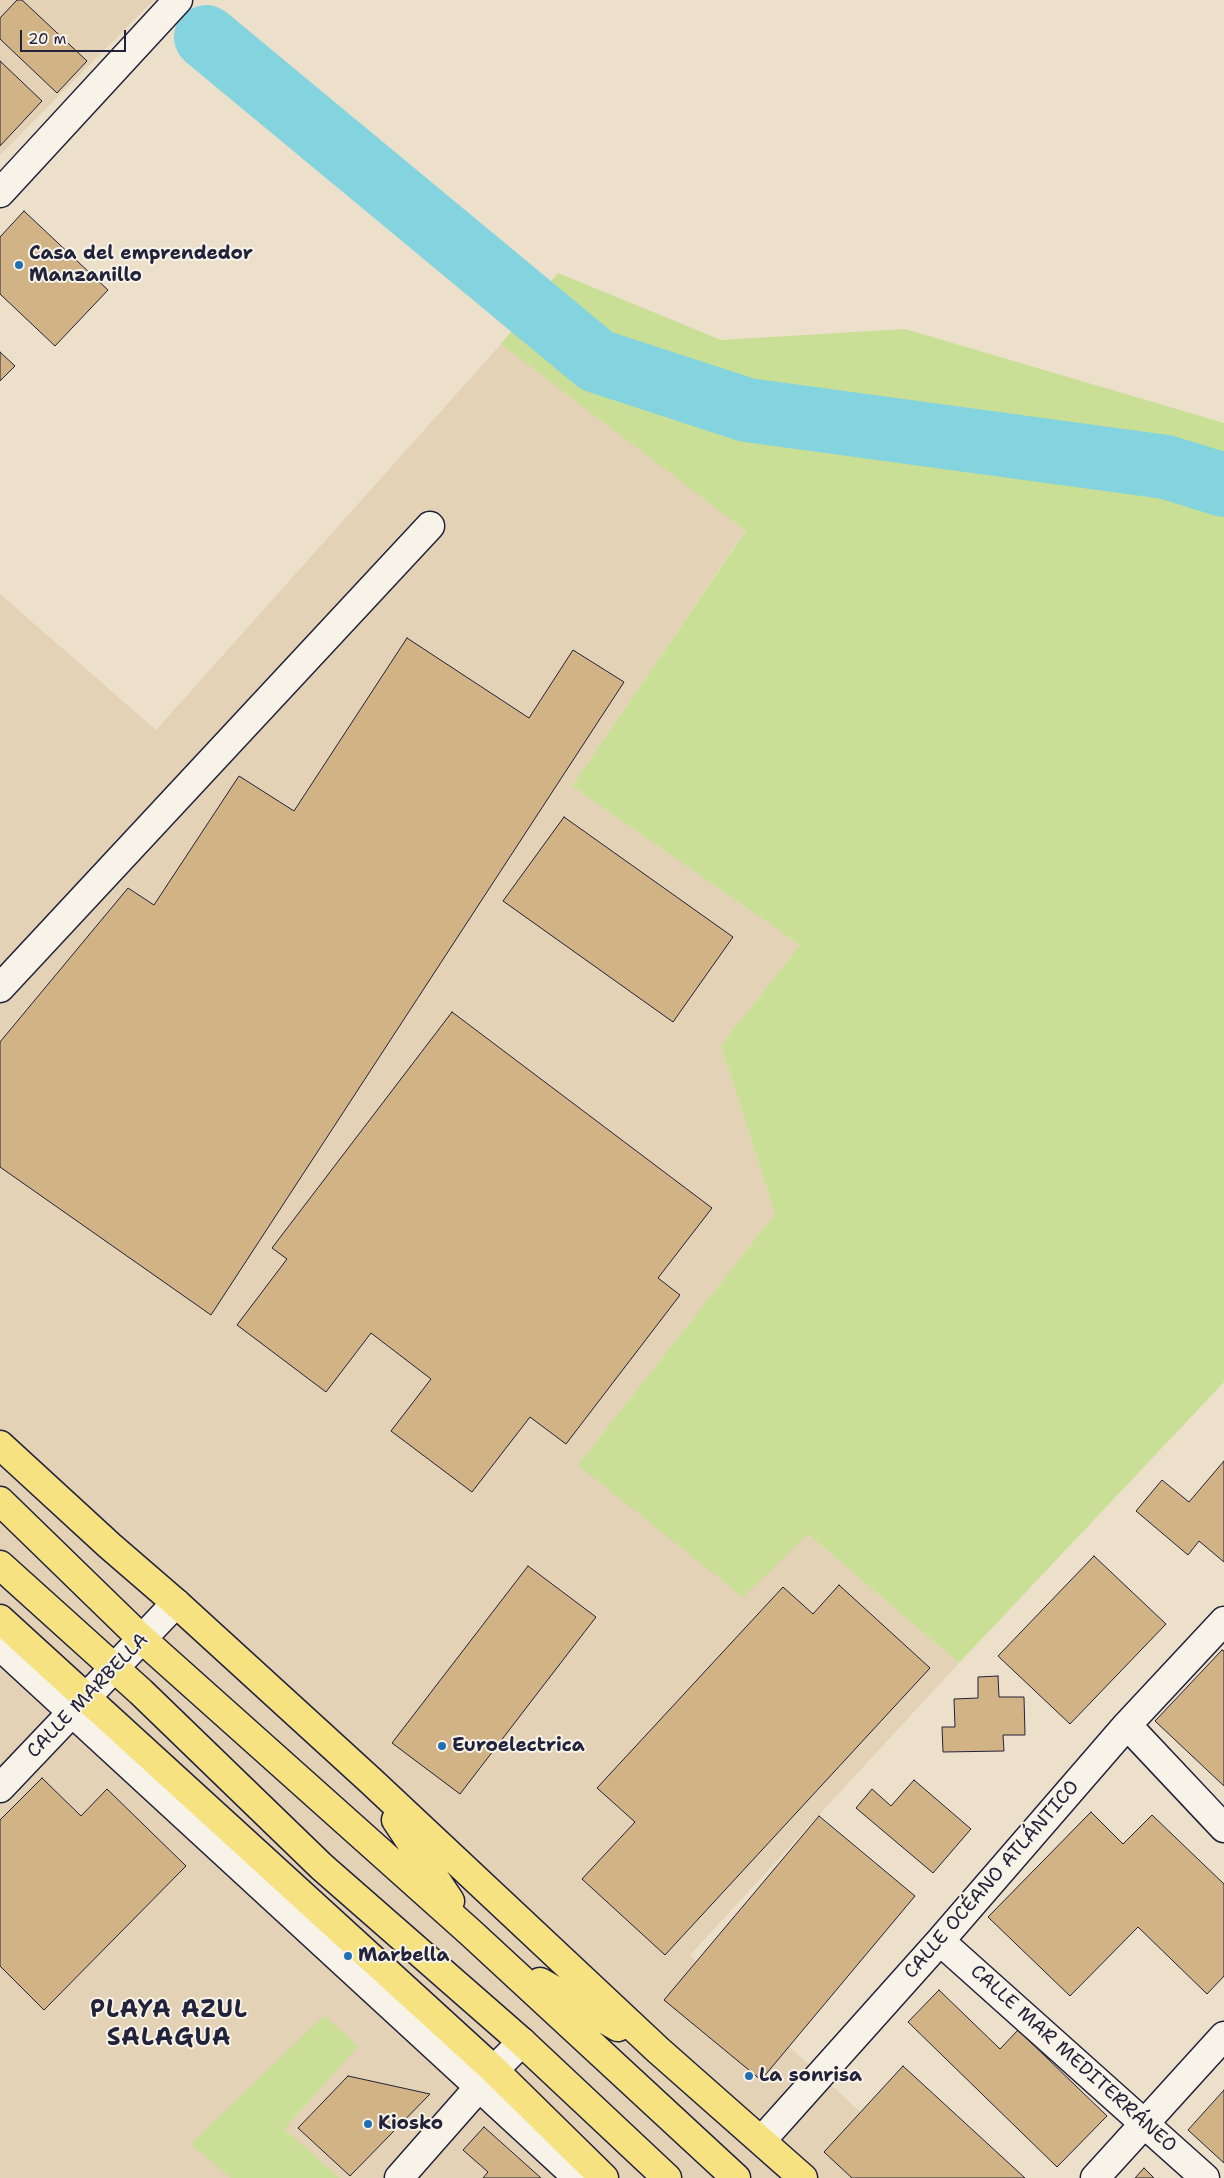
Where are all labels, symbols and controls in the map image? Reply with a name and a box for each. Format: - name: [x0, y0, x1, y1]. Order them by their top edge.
- scale bar: [22, 20, 129, 52]
- text: 20 m: [28, 29, 67, 49]
- place label: Casa del emprendedor Manzanillo: [29, 243, 253, 287]
- marker: Casa del emprendedor Manzanillo: [13, 259, 25, 271]
- street label: CALLE MARBELLA: [23, 1629, 153, 1763]
- place label: Euroelectrica: [452, 1735, 585, 1757]
- marker: Euroelectrica: [436, 1740, 448, 1752]
- street label: CALLE OCÉANO ATLÁNTICO: [900, 1776, 1084, 1984]
- place label: Marbella: [358, 1945, 449, 1967]
- marker: Marbella: [342, 1950, 354, 1962]
- street label: CALLE MAR MEDITERRÁNEO: [965, 1960, 1181, 2158]
- district label: PLAYA AZUL SALAGUA: [89, 1997, 249, 2053]
- place label: La sonrisa: [759, 2065, 862, 2087]
- marker: La sonrisa: [743, 2070, 755, 2082]
- place label: Kiosko: [378, 2113, 443, 2135]
- marker: Kiosko: [362, 2118, 374, 2130]

